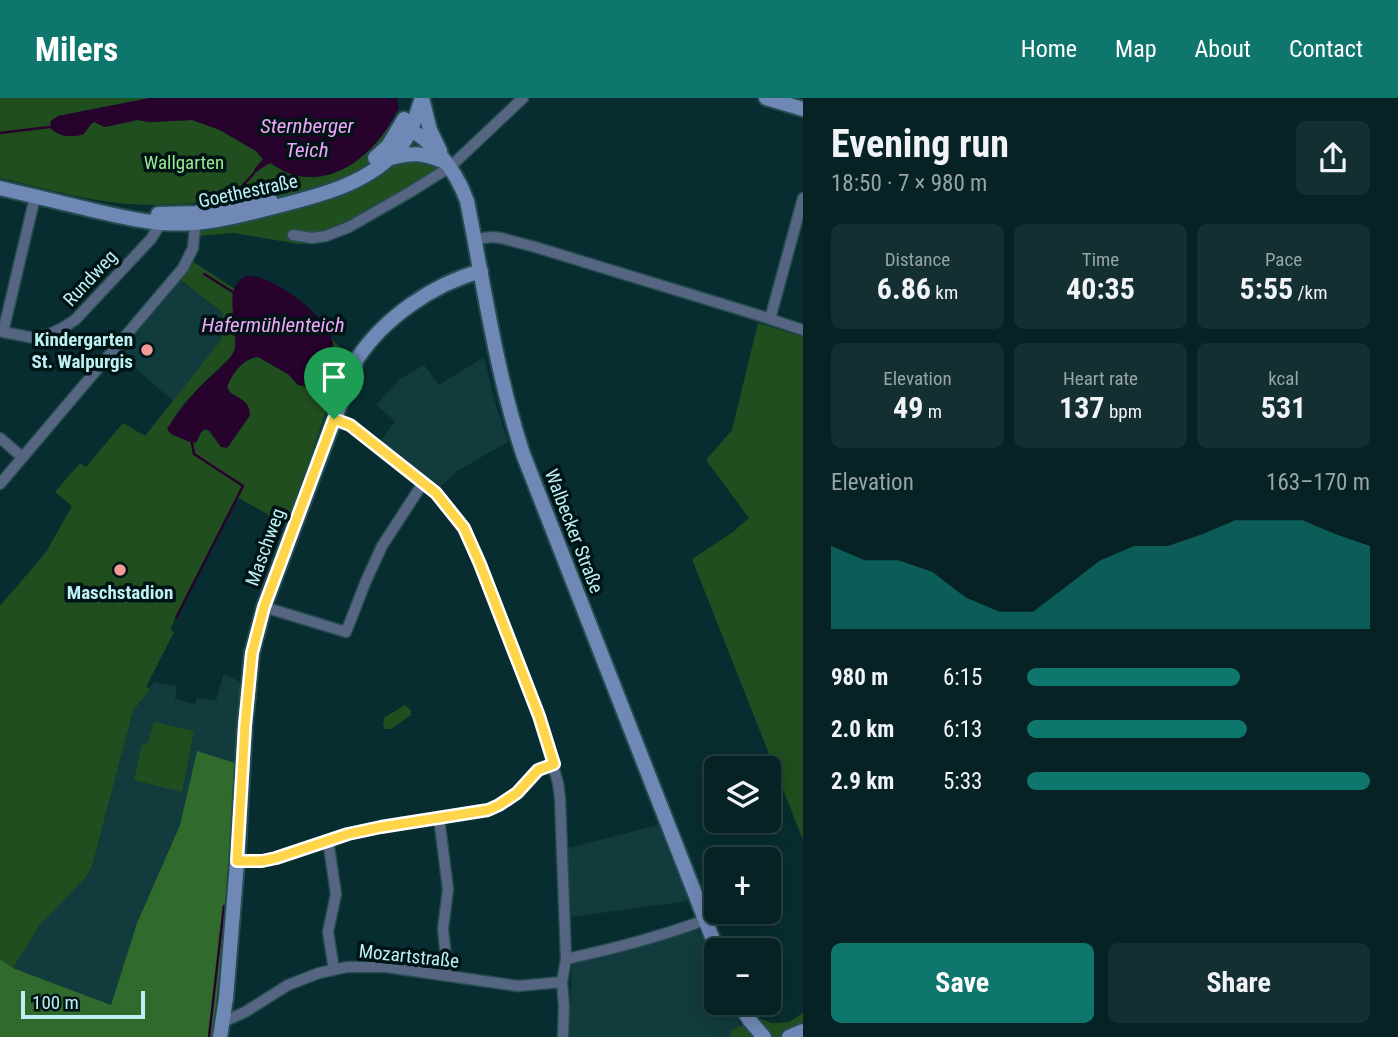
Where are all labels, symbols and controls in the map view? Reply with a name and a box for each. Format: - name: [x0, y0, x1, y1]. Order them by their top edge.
- text: Milers: [35, 30, 118, 69]
- text: Home: [1021, 35, 1077, 63]
- text: Map: [1115, 35, 1157, 63]
- text: About: [1195, 35, 1251, 63]
- text: Contact: [1289, 35, 1363, 63]
- water label: Sternberger Teich: [260, 114, 355, 162]
- button: share: [1296, 121, 1370, 195]
- text: Evening run: [831, 122, 1009, 166]
- park label: Wallgarten: [144, 151, 224, 174]
- street label: Goethestraße: [196, 169, 300, 213]
- text: 18:50 · 7 × 980 m: [831, 170, 987, 197]
- street label: Rundweg: [58, 245, 122, 311]
- text: Distance: [885, 248, 950, 271]
- text: Time: [1082, 248, 1119, 271]
- text: Pace: [1265, 248, 1302, 271]
- text: 6.86: [877, 271, 931, 306]
- text: 40:35: [1066, 271, 1135, 306]
- text: 5:55: [1240, 271, 1293, 306]
- text: km: [931, 281, 958, 304]
- text: /km: [1293, 281, 1327, 304]
- water label: Hafermühlenteich: [202, 313, 344, 337]
- place label: Kindergarten St. Walpurgis: [32, 328, 133, 373]
- marker: Kindergarten St. Walpurgis: [139, 342, 155, 358]
- pin: [304, 347, 364, 419]
- icon: arrive: [315, 358, 353, 396]
- text: Elevation: [883, 367, 952, 390]
- text: Heart rate: [1063, 367, 1138, 390]
- text: kcal: [1268, 367, 1299, 390]
- text: 49: [893, 390, 923, 425]
- text: 137: [1059, 390, 1105, 425]
- text: 531: [1261, 390, 1306, 425]
- text: m: [923, 400, 942, 423]
- text: bpm: [1105, 400, 1142, 423]
- street label: Walbecker Straße: [540, 466, 608, 596]
- text: Elevation: [831, 469, 914, 496]
- text: 163–170 m: [1266, 469, 1370, 496]
- street label: Maschweg: [240, 505, 290, 589]
- marker: Maschstadion: [112, 562, 128, 578]
- place label: Maschstadion: [67, 581, 173, 604]
- text: 980 m: [831, 664, 888, 691]
- text: 6:15: [943, 664, 982, 691]
- text: 2.0 km: [831, 716, 894, 743]
- text: 6:13: [943, 716, 982, 743]
- map controls: [704, 756, 781, 1015]
- button: layers: [704, 756, 781, 833]
- text: 2.9 km: [831, 768, 894, 795]
- text: 5:33: [943, 768, 982, 795]
- button: +: [704, 847, 781, 924]
- button: −: [704, 938, 781, 1015]
- street label: Mozartstraße: [358, 939, 460, 973]
- button: Save: [831, 943, 1094, 1023]
- button: Share: [1108, 943, 1370, 1023]
- scale bar: [21, 988, 145, 1020]
- text: 100 m: [32, 991, 79, 1014]

